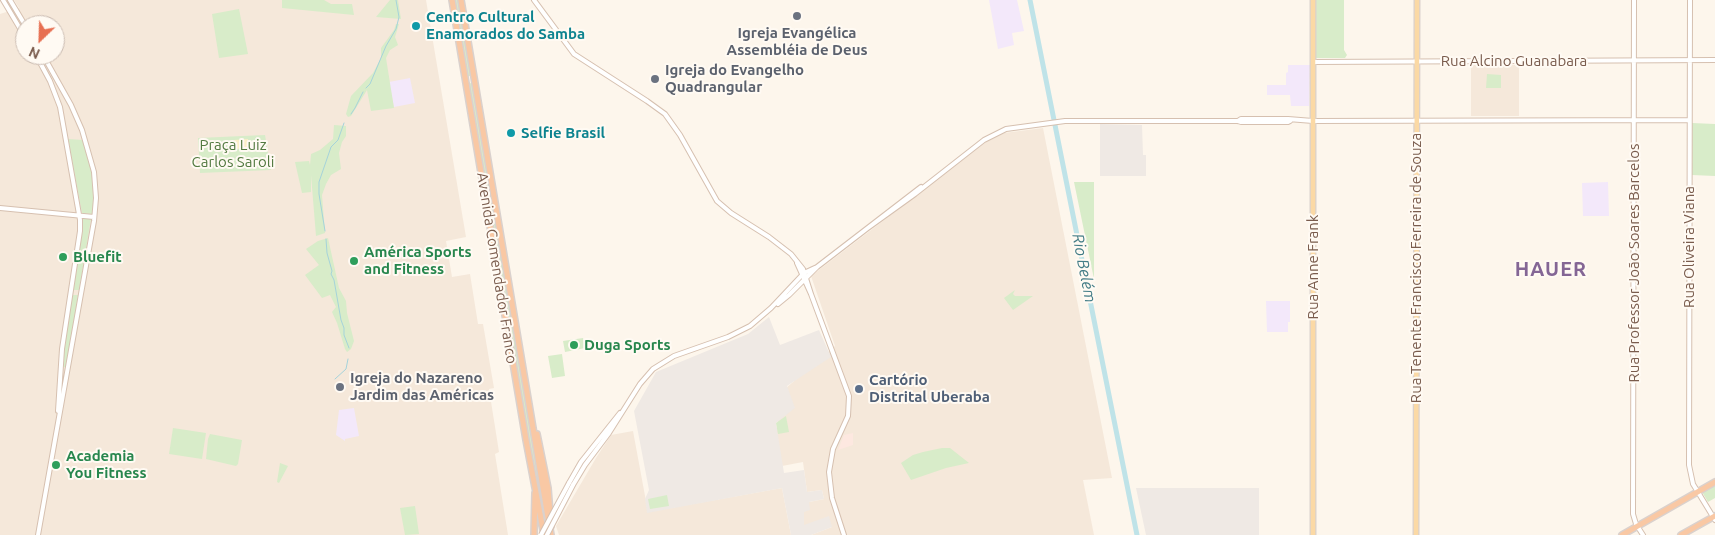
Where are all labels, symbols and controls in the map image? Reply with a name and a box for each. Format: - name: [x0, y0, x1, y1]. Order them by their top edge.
- place label: Centro Cultural Enamorados do Samba: [426, 8, 585, 43]
- marker: Igreja Evangélica Assembléia de Deus: [791, 10, 803, 22]
- north arrow: [15, 15, 65, 65]
- marker: Centro Cultural Enamorados do Samba: [410, 20, 422, 32]
- place label: Igreja Evangélica Assembléia de Deus: [726, 24, 868, 59]
- text: N: [26, 43, 42, 62]
- street label: Rua Alcino Guanabara: [1441, 52, 1587, 70]
- place label: Igreja do Evangelho Quadrangular: [665, 61, 804, 96]
- marker: Igreja do Evangelho Quadrangular: [649, 73, 661, 85]
- place label: Selfie Brasil: [521, 124, 605, 142]
- marker: Selfie Brasil: [505, 127, 517, 139]
- street label: Rua Tenente Francisco Ferreira de Souza: [1407, 133, 1425, 403]
- park label: Praça Luiz Carlos Saroli: [192, 136, 274, 171]
- street label: Rua Professor João Soares Barcelos: [1625, 143, 1643, 383]
- street label: Avenida Comendador Franco: [473, 171, 521, 365]
- street label: Rua Oliveira Viana: [1680, 186, 1698, 308]
- street label: Rua Anne Frank: [1304, 215, 1322, 319]
- water label: Rio Belém: [1068, 232, 1100, 304]
- place label: América Sports and Fitness: [364, 243, 471, 278]
- place label: Bluefit: [73, 248, 122, 266]
- marker: Bluefit: [57, 251, 69, 263]
- marker: América Sports and Fitness: [348, 255, 360, 267]
- district label: HAUER: [1514, 257, 1588, 281]
- place label: Duga Sports: [584, 336, 670, 354]
- marker: Duga Sports: [568, 339, 580, 351]
- place label: Igreja do Nazareno Jardim das Américas: [350, 369, 494, 404]
- place label: Cartório Distrital Uberaba: [869, 371, 990, 406]
- marker: Igreja do Nazareno Jardim das Américas: [334, 381, 346, 393]
- marker: Cartório Distrital Uberaba: [853, 383, 865, 395]
- place label: Academia You Fitness: [66, 447, 146, 482]
- marker: Academia You Fitness: [50, 459, 62, 471]

